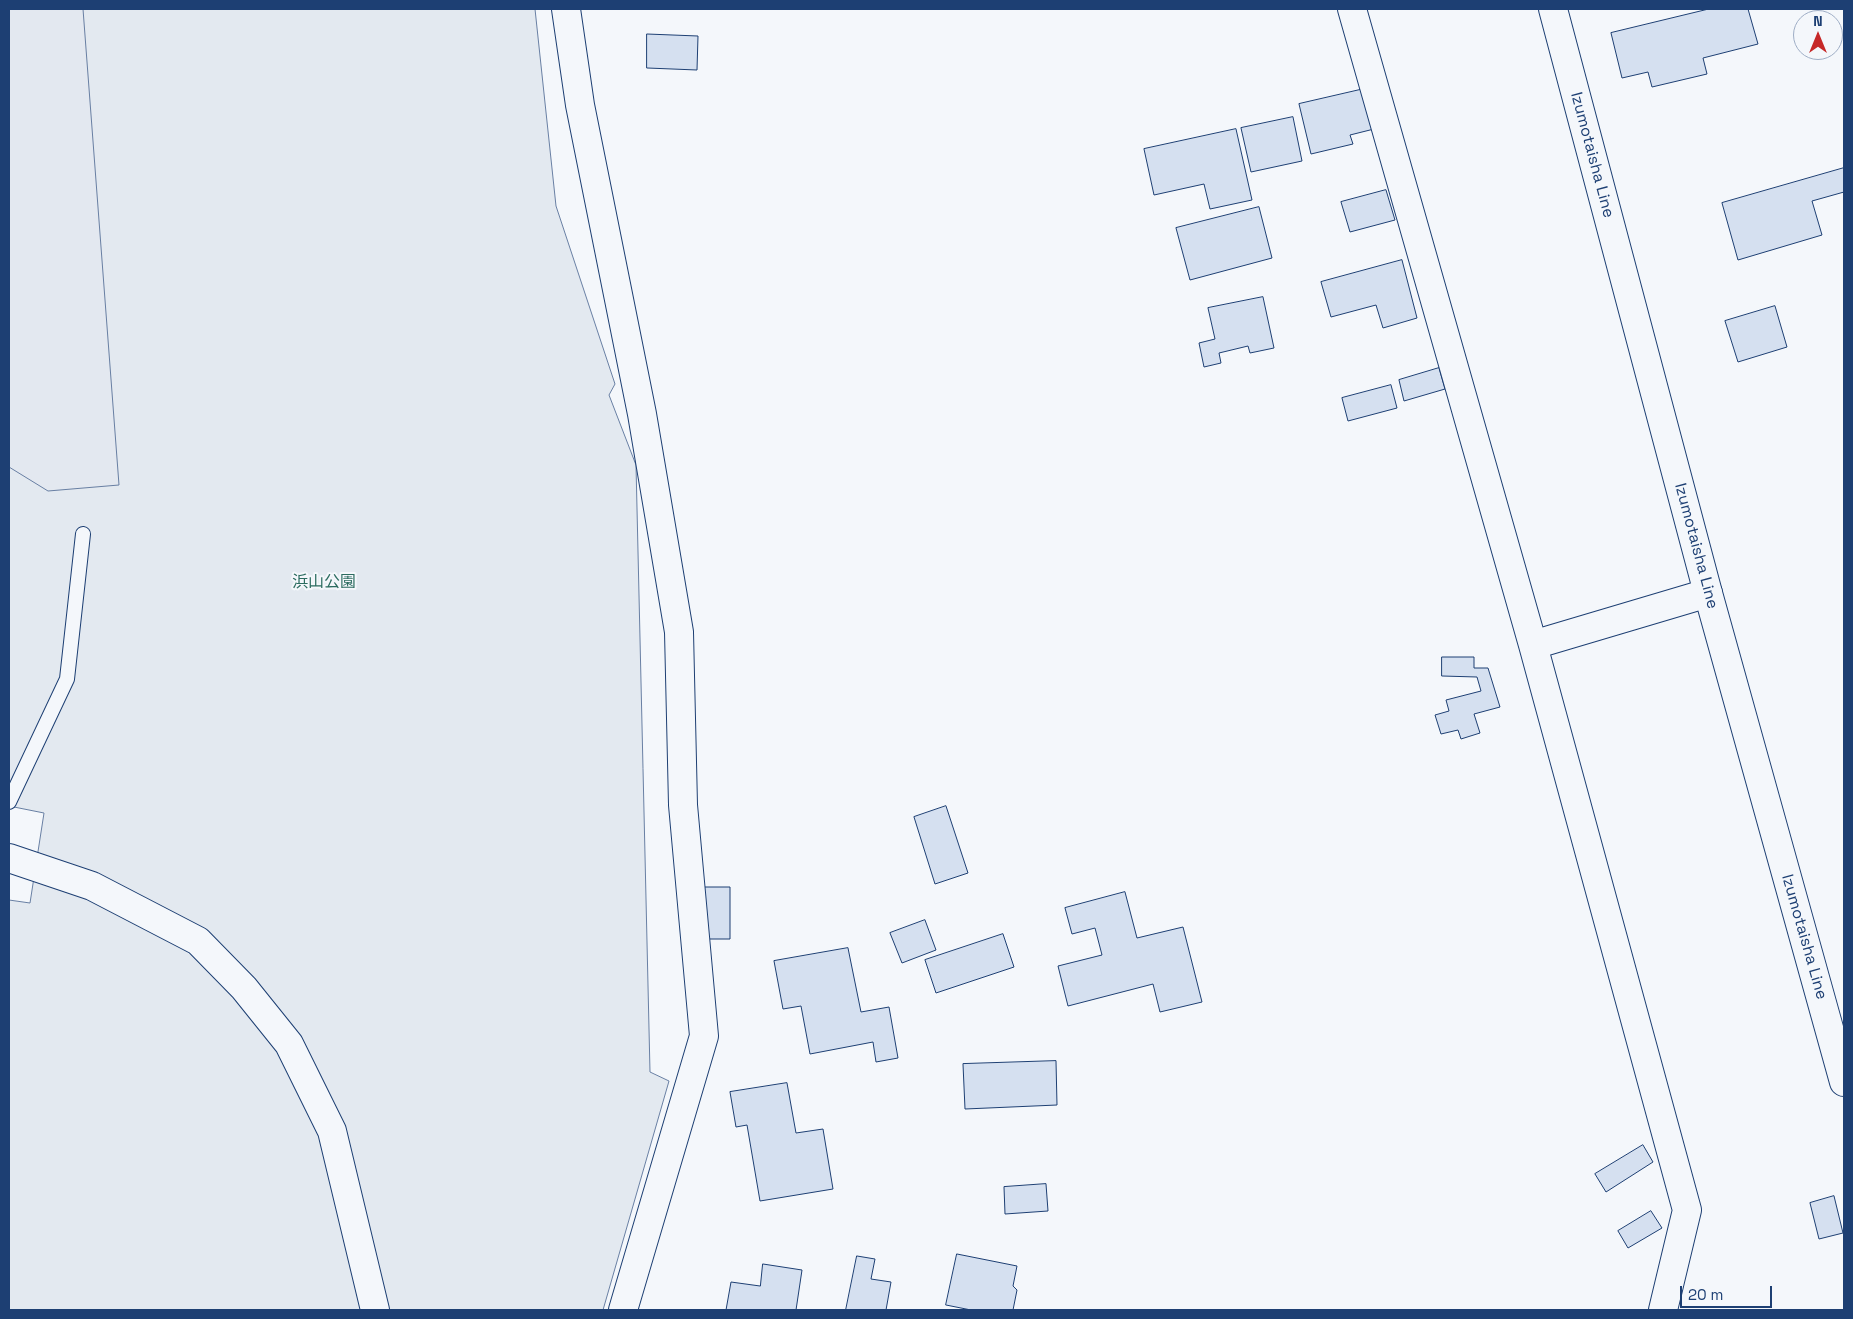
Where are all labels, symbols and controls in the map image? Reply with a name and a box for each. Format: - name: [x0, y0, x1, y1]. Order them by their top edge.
- north arrow: [1793, 10, 1843, 60]
- text: N: [1813, 12, 1823, 30]
- street label: Izumotaisha Line: [1566, 90, 1618, 220]
- street label: Izumotaisha Line: [1670, 481, 1722, 611]
- park label: 浜山公園: [292, 573, 356, 593]
- street label: Izumotaisha Line: [1777, 872, 1831, 1002]
- scale bar: [1683, 1276, 1776, 1308]
- text: 20 m: [1688, 1285, 1723, 1304]

